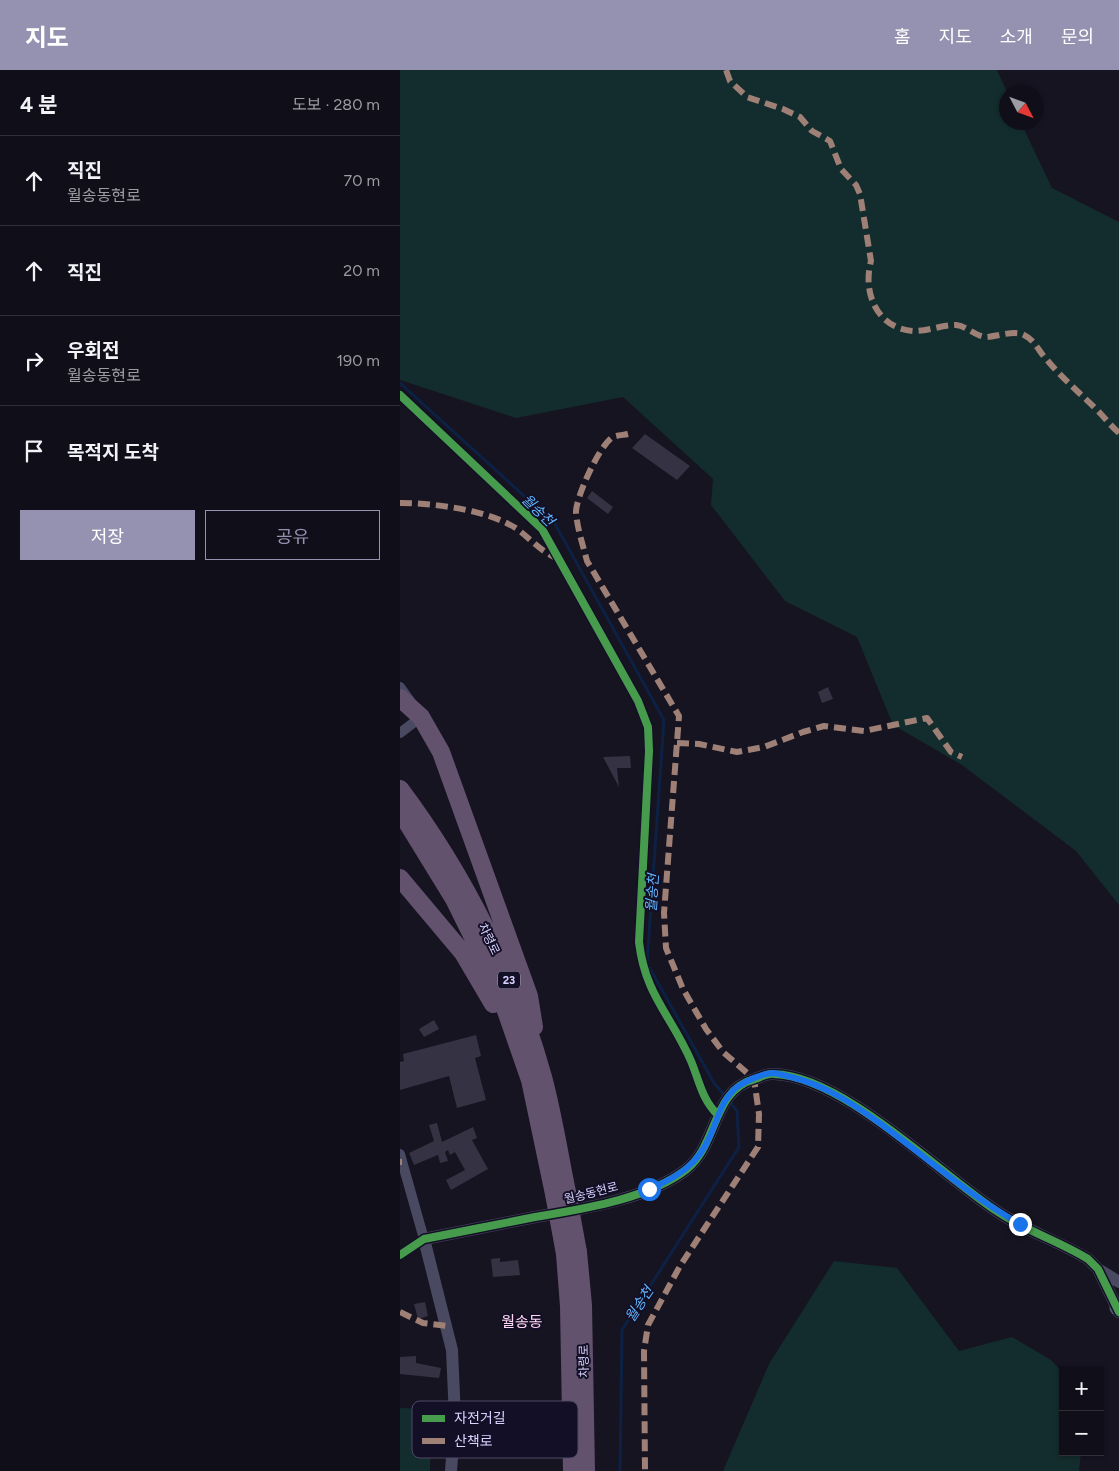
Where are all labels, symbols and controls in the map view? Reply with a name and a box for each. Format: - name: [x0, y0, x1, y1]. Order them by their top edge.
- text: 지도: [25, 23, 69, 52]
- text: 홈: [894, 26, 911, 48]
- text: 지도: [939, 26, 972, 48]
- text: 소개: [1000, 26, 1033, 48]
- text: 문의: [1061, 26, 1094, 48]
- north arrow: [999, 85, 1044, 130]
- text: 4 분: [20, 92, 58, 117]
- text: 도보 · 280 m: [292, 95, 380, 114]
- text: 직진: [67, 159, 102, 182]
- icon: ahead: [20, 167, 48, 195]
- text: 70 m: [344, 171, 380, 190]
- text: 월송동현로: [67, 186, 141, 205]
- icon: ahead: [20, 257, 48, 285]
- text: 직진: [67, 261, 102, 284]
- text: 20 m: [343, 261, 380, 280]
- text: 우회전: [67, 339, 119, 362]
- icon: right: [20, 347, 48, 375]
- text: 190 m: [337, 351, 380, 370]
- text: 월송동현로: [67, 366, 141, 385]
- icon: arrive: [20, 437, 48, 465]
- text: 목적지 도착: [67, 441, 159, 464]
- water label: 월송천: [518, 491, 558, 531]
- button: 저장: [20, 510, 195, 560]
- button: 공유: [205, 510, 380, 560]
- water label: 월송천: [643, 872, 662, 913]
- street label: 차령로: [475, 921, 503, 957]
- road number: 23: [498, 972, 520, 988]
- route start: [638, 1178, 661, 1201]
- street label: 월송동현로: [563, 1180, 619, 1206]
- route end: [1009, 1213, 1032, 1236]
- water label: 월송천: [622, 1283, 658, 1325]
- district label: 월송동: [501, 1313, 543, 1331]
- street label: 차령로: [577, 1344, 591, 1378]
- map controls: [1059, 1366, 1104, 1456]
- button: +: [1059, 1366, 1104, 1411]
- legend: [412, 1401, 578, 1458]
- text: 자전거길: [454, 1410, 506, 1427]
- button: −: [1059, 1411, 1104, 1456]
- text: 산책로: [454, 1433, 493, 1450]

